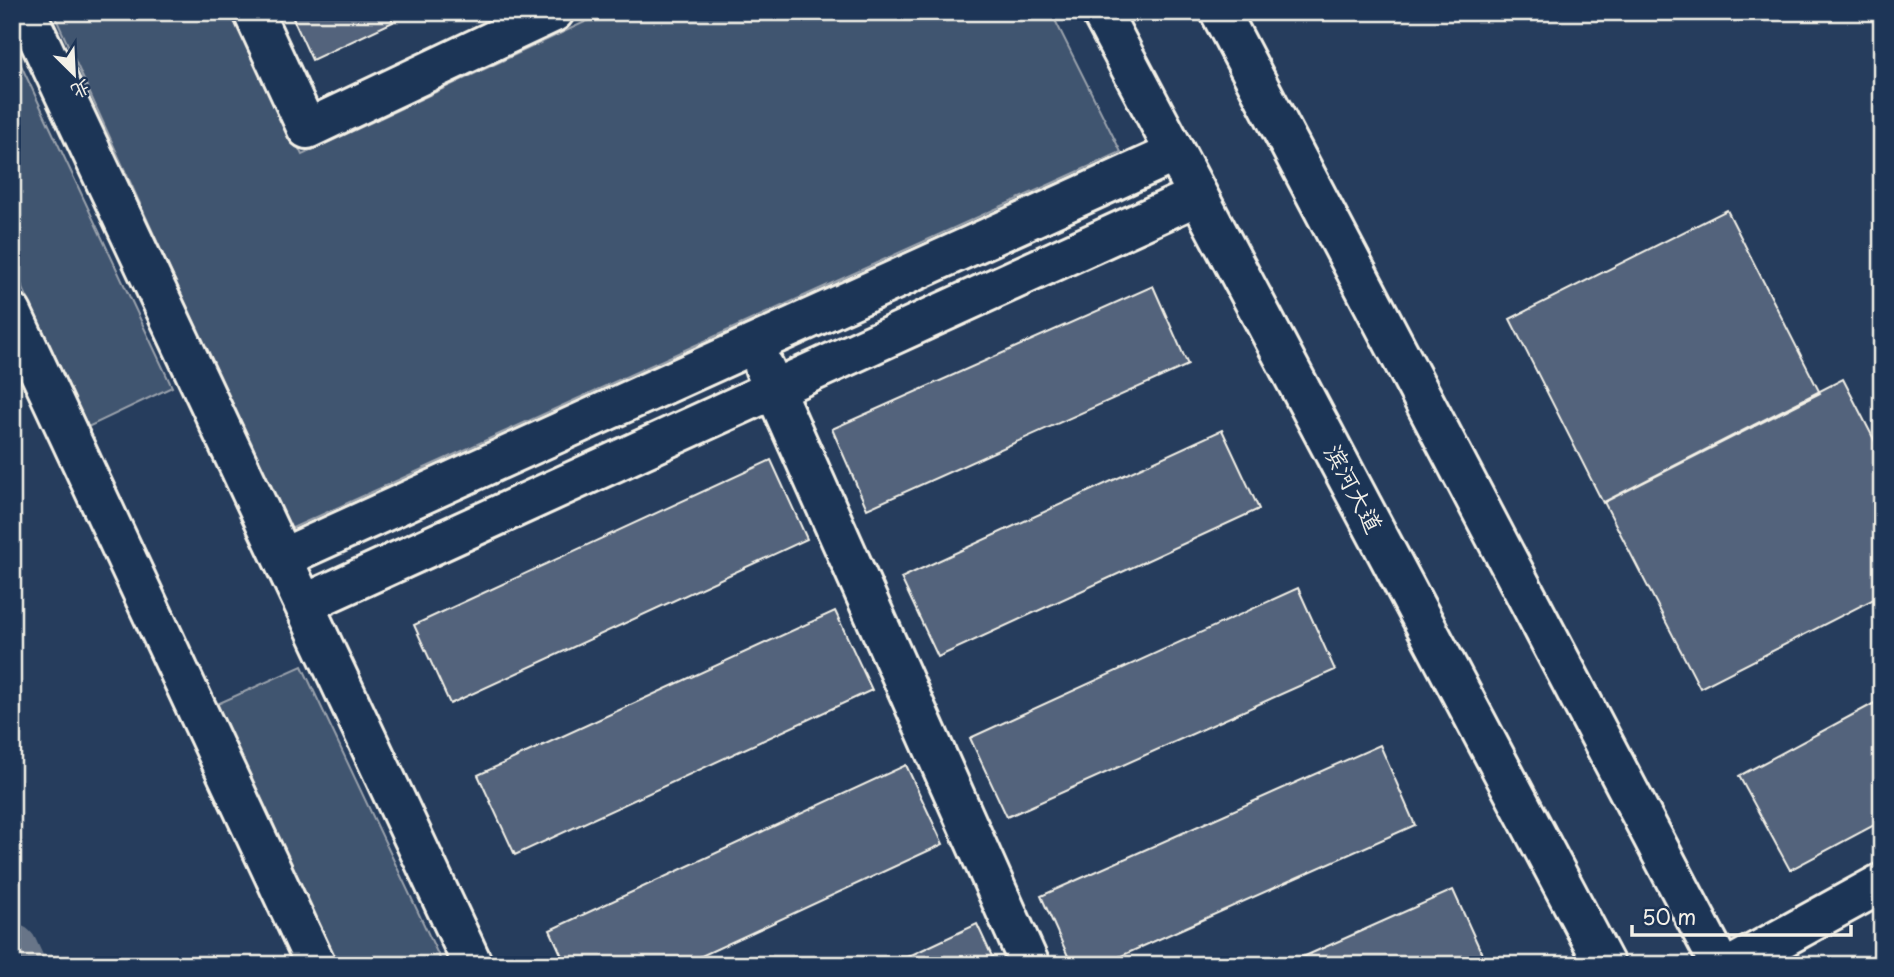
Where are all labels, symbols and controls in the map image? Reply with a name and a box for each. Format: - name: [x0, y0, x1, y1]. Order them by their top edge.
- north arrow: [38, 38, 108, 108]
- text: 北: [67, 74, 96, 107]
- street label: 滨河大道: [1316, 437, 1393, 539]
- scale bar: [1632, 893, 1850, 937]
- text: 50 m: [1642, 900, 1696, 932]

